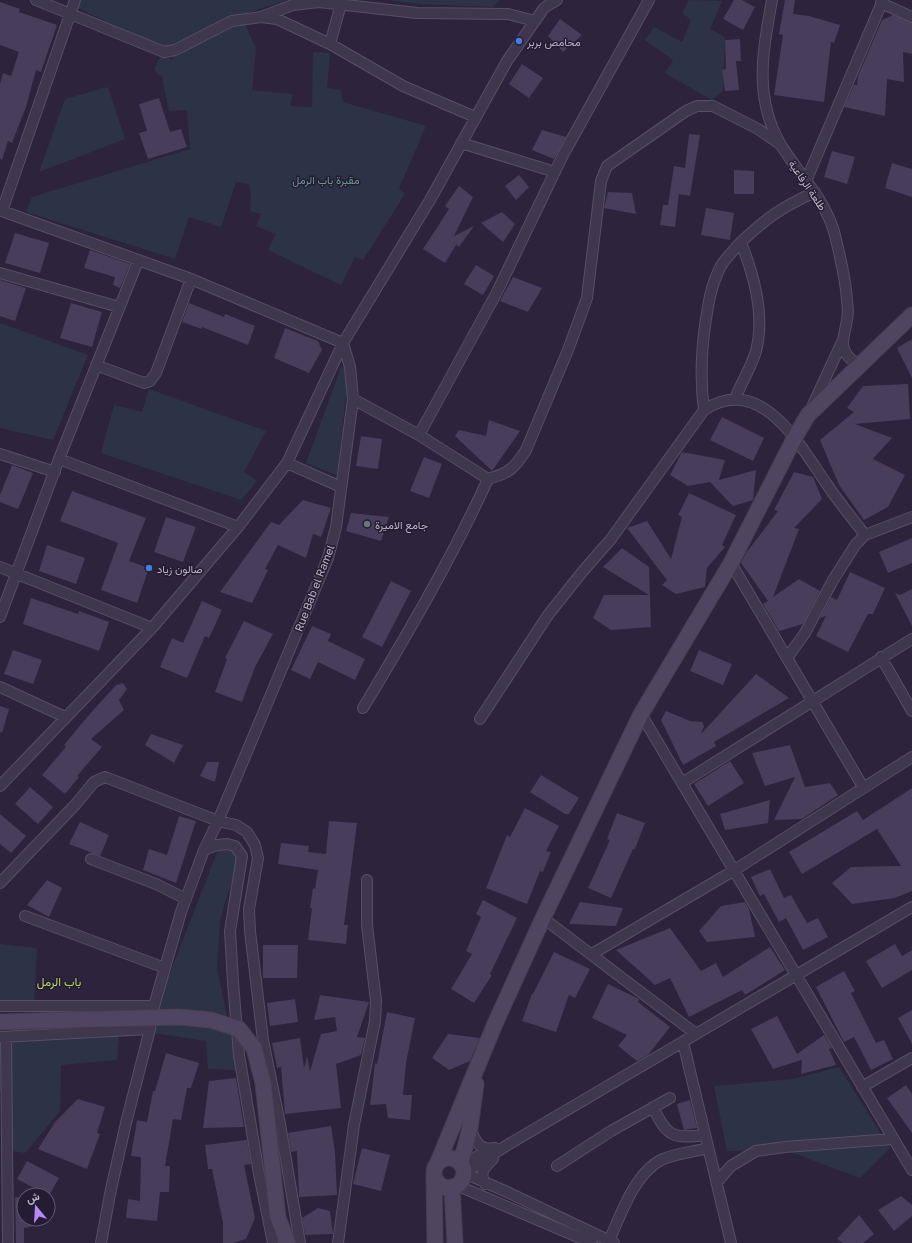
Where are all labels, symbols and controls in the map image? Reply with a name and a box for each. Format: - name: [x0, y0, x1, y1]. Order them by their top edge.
- place label: محامص بربر: [526, 35, 581, 49]
- marker: محامص بربر: [514, 36, 524, 46]
- street label: طلعة الرفاعية: [786, 157, 830, 213]
- park label: مقبرة باب الرمل: [292, 173, 360, 187]
- place label: جامع الاميرة: [375, 518, 428, 533]
- marker: جامع الاميرة: [362, 519, 372, 529]
- street label: Rue Bab el Ramel: [291, 542, 337, 633]
- place label: صالون زياد: [157, 562, 203, 576]
- marker: صالون زياد: [144, 563, 154, 573]
- district label: باب الرمل: [37, 974, 81, 990]
- north arrow: [16, 1187, 56, 1227]
- text: ش: [24, 1189, 41, 1206]

